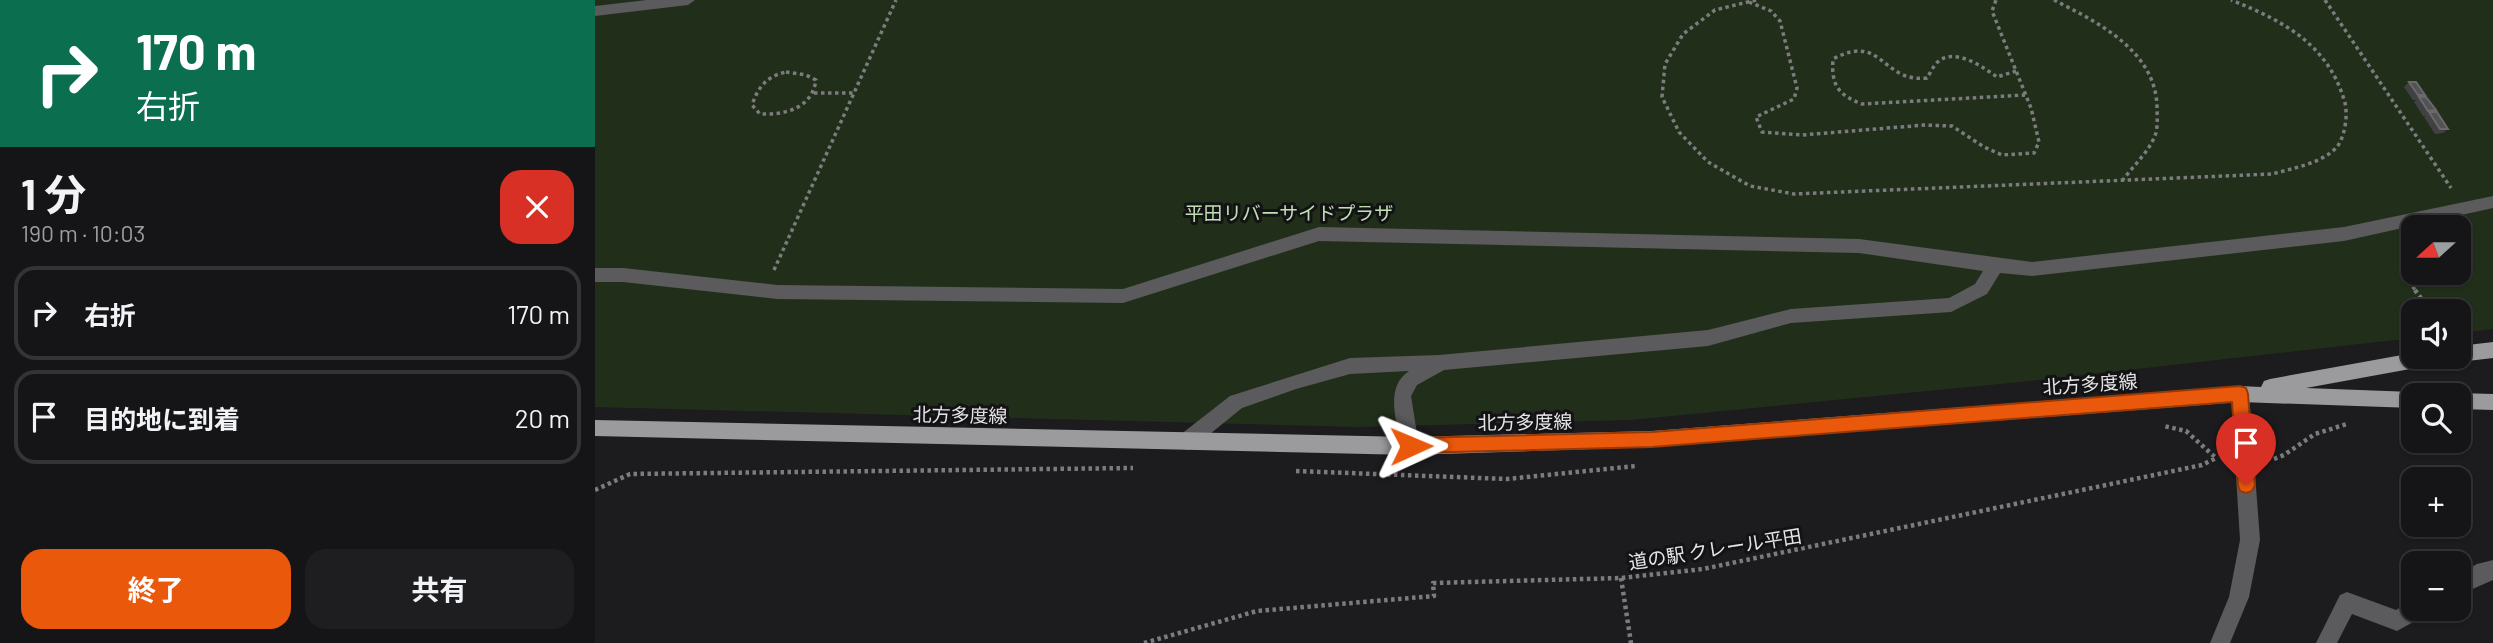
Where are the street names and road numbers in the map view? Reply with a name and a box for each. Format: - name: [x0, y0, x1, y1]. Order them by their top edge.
- street label: 北方多度線: [2042, 369, 2138, 398]
- street label: 北方多度線: [912, 402, 1008, 427]
- street label: 北方多度線: [1477, 409, 1573, 434]
- street label: 道の駅 クレール平田: [1627, 523, 1803, 574]

